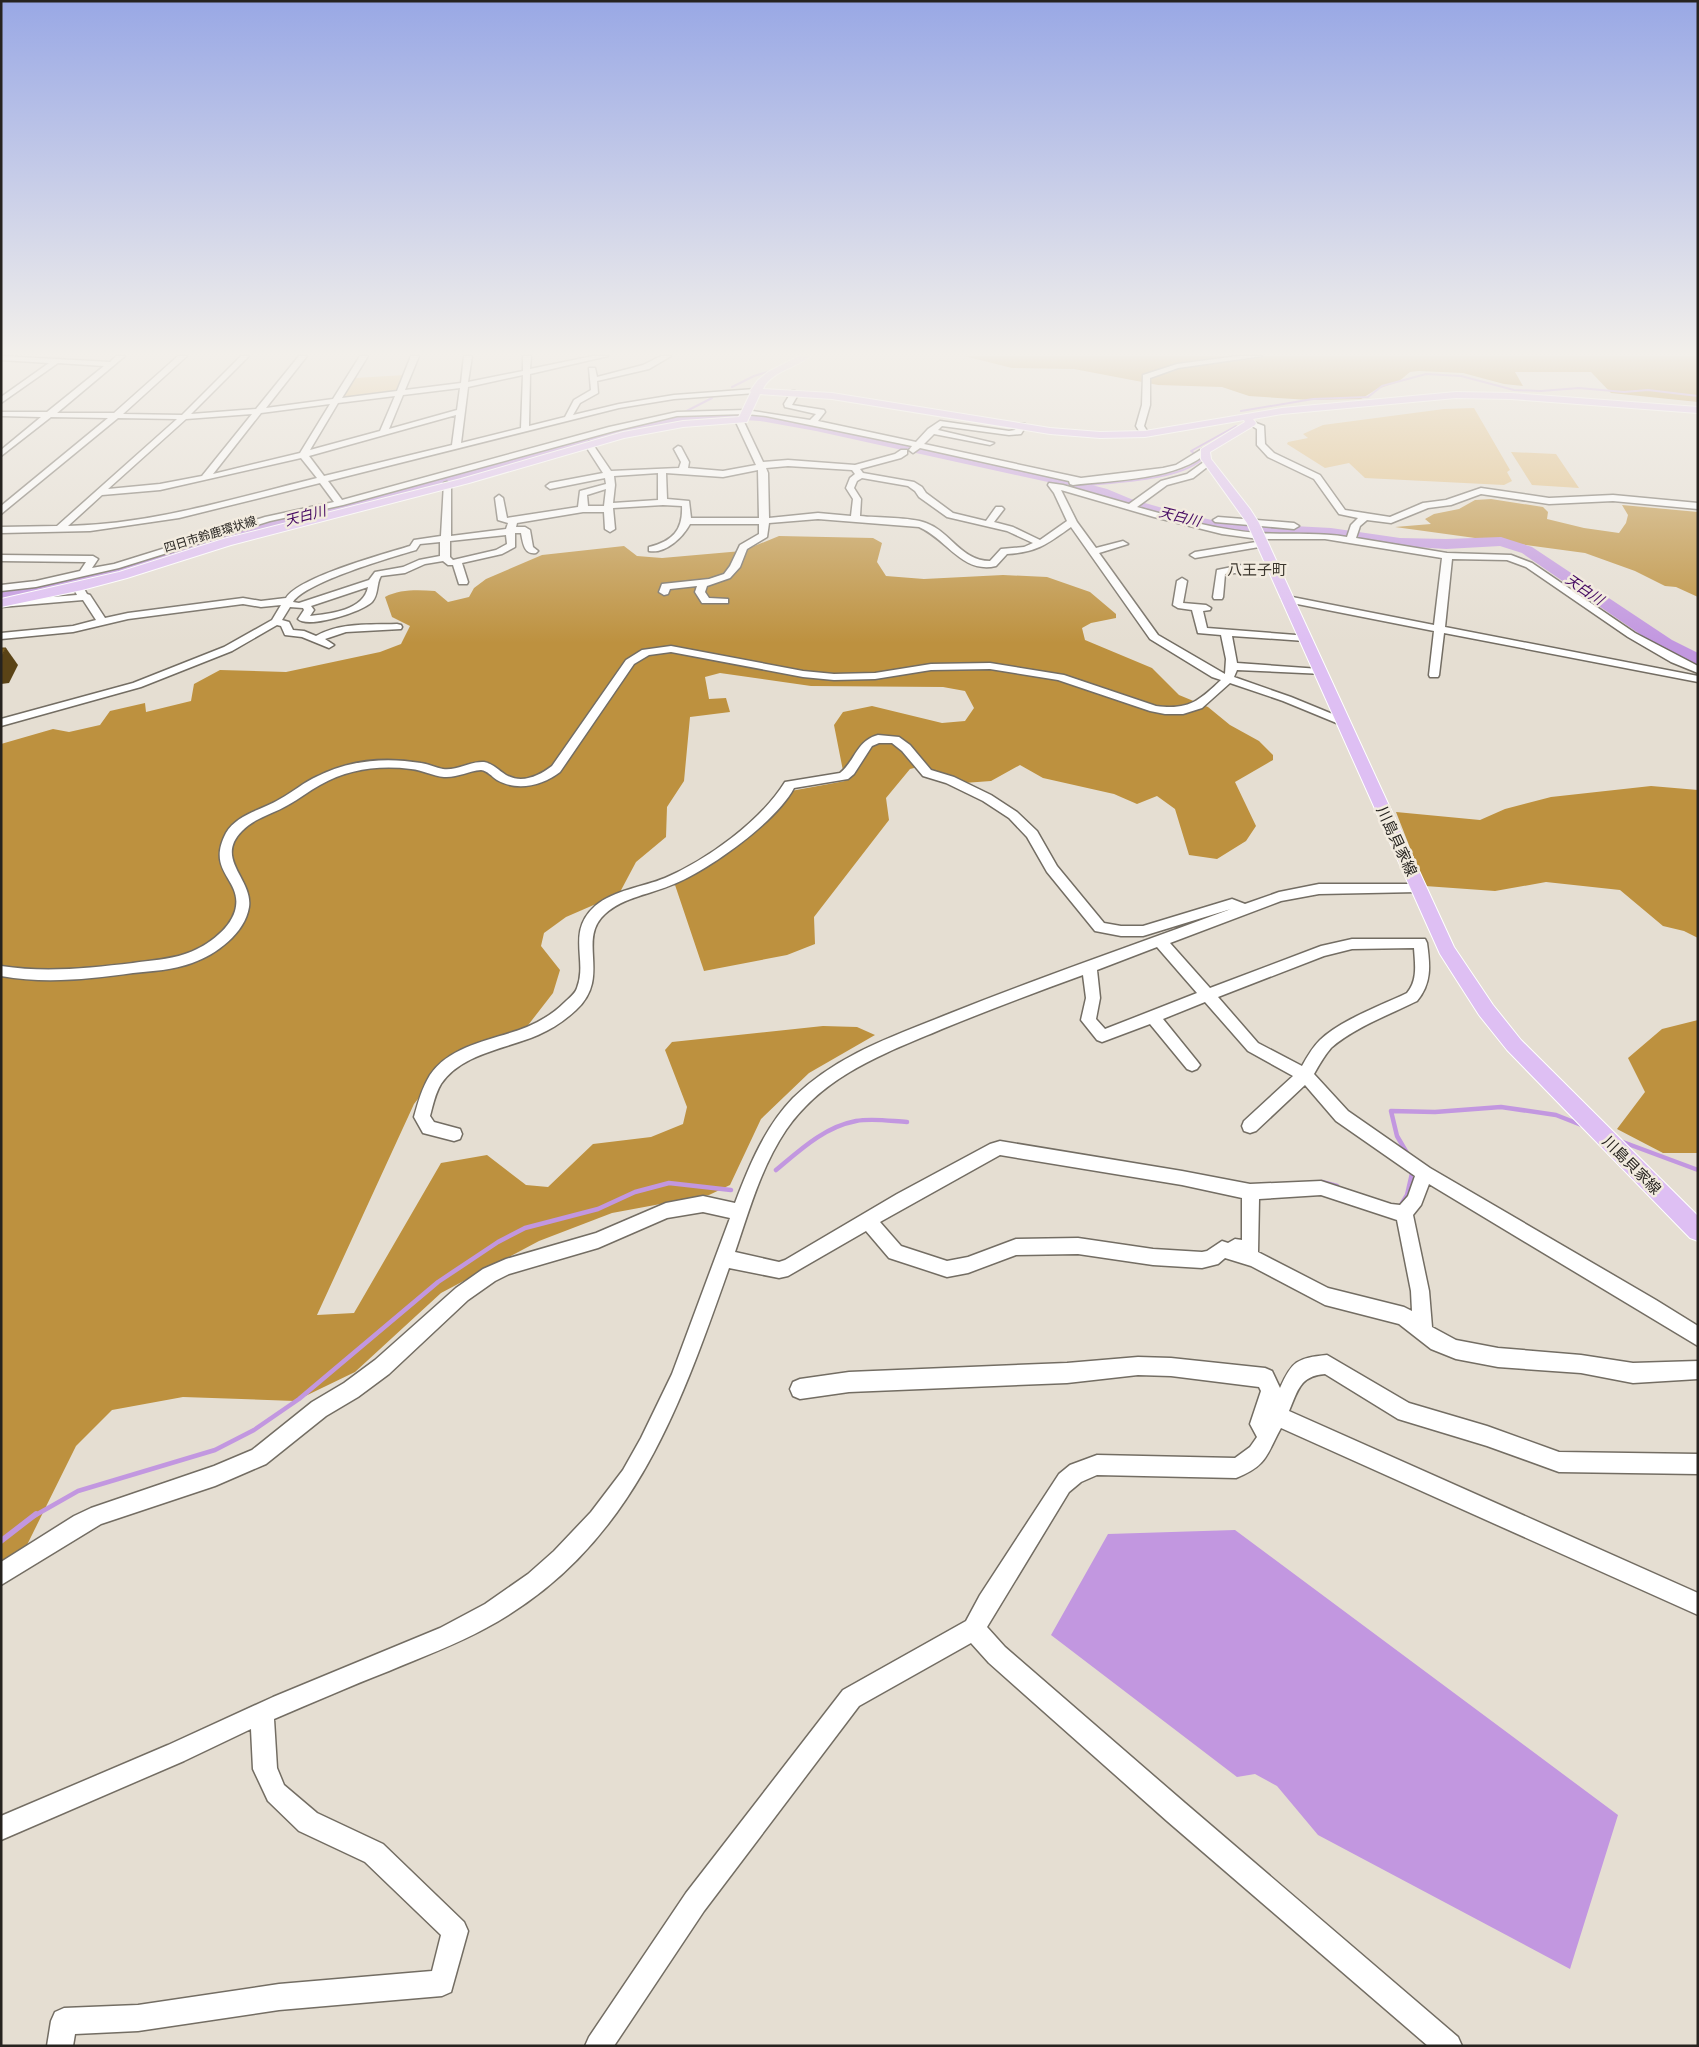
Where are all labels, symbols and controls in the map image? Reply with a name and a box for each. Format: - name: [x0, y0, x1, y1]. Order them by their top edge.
- water label: 天白川: [283, 501, 329, 529]
- water label: 天白川: [1158, 503, 1204, 530]
- street label: 四日市鈴鹿環状線: [162, 513, 258, 555]
- district label: 八王子町: [1227, 560, 1287, 579]
- water label: 天白川: [1563, 570, 1609, 609]
- street label: 川島貝家線: [1373, 803, 1421, 879]
- street label: 川島貝家線: [1599, 1132, 1665, 1198]

